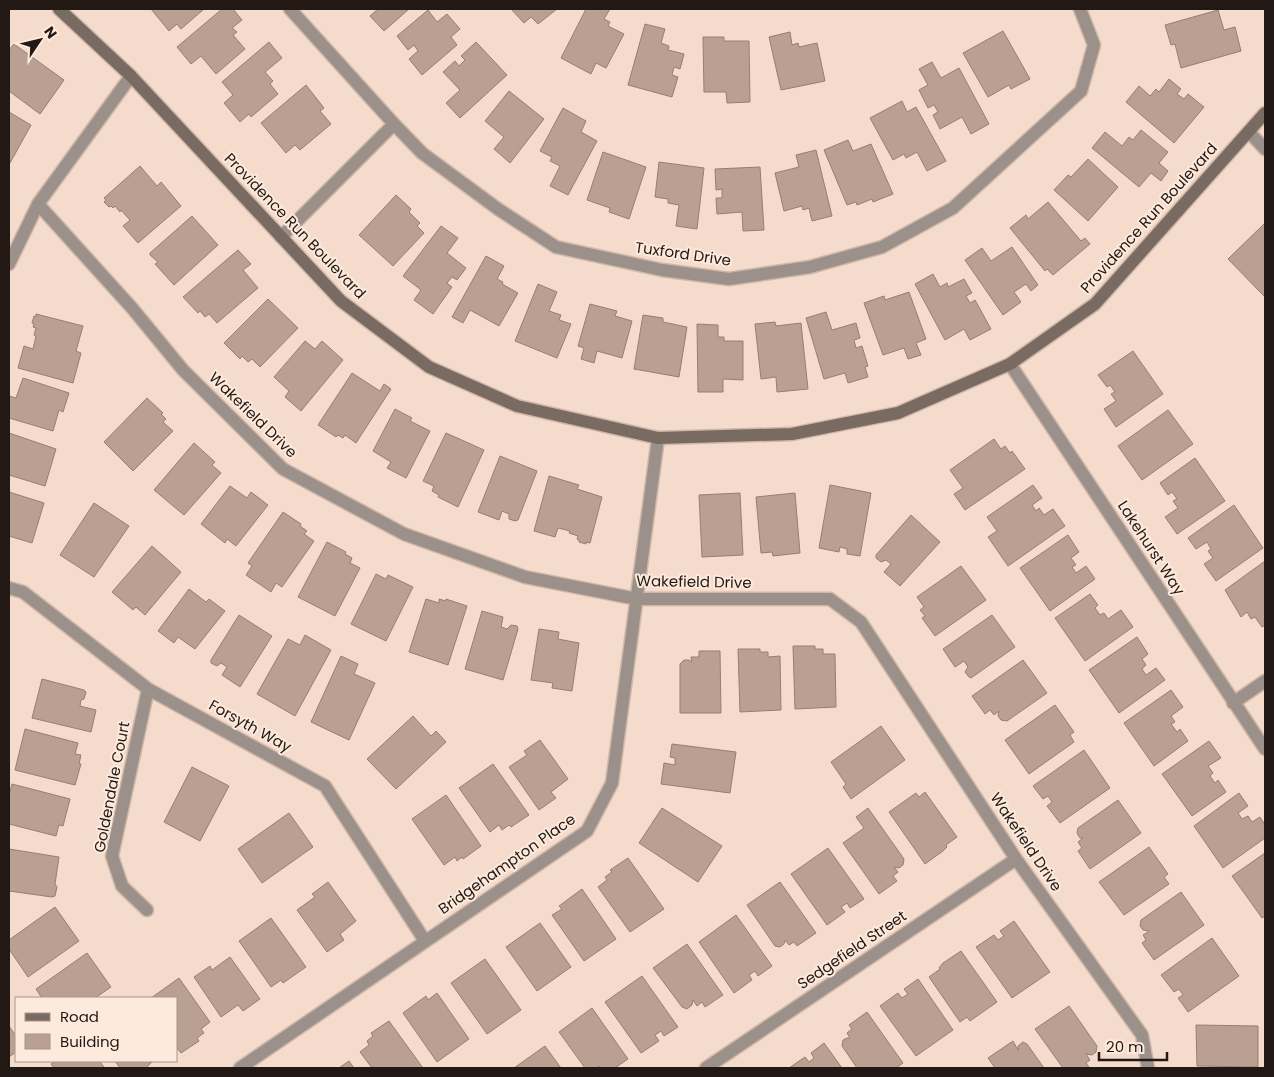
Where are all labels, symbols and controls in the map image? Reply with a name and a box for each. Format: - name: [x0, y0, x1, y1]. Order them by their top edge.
- north arrow: [15, 15, 65, 65]
- text: N: [39, 22, 62, 43]
- street label: Providence Run Boulevard: [1075, 138, 1222, 297]
- street label: Providence Run Boulevard: [220, 148, 371, 303]
- street label: Tuxford Drive: [634, 236, 732, 271]
- street label: Wakefield Drive: [205, 367, 302, 462]
- street label: Lakehurst Way: [1113, 496, 1190, 600]
- street label: Wakefield Drive: [636, 570, 752, 593]
- street label: Forsyth Way: [205, 694, 296, 757]
- street label: Goldendale Court: [89, 720, 135, 854]
- street label: Wakefield Drive: [986, 788, 1067, 895]
- street label: Bridgehampton Place: [434, 808, 579, 919]
- street label: Sedgefield Street: [793, 905, 910, 994]
- legend: [15, 997, 178, 1062]
- text: Road: [60, 1006, 99, 1027]
- scale bar: [1099, 1030, 1166, 1062]
- text: Building: [60, 1031, 120, 1052]
- text: 20 m: [1106, 1036, 1144, 1057]

